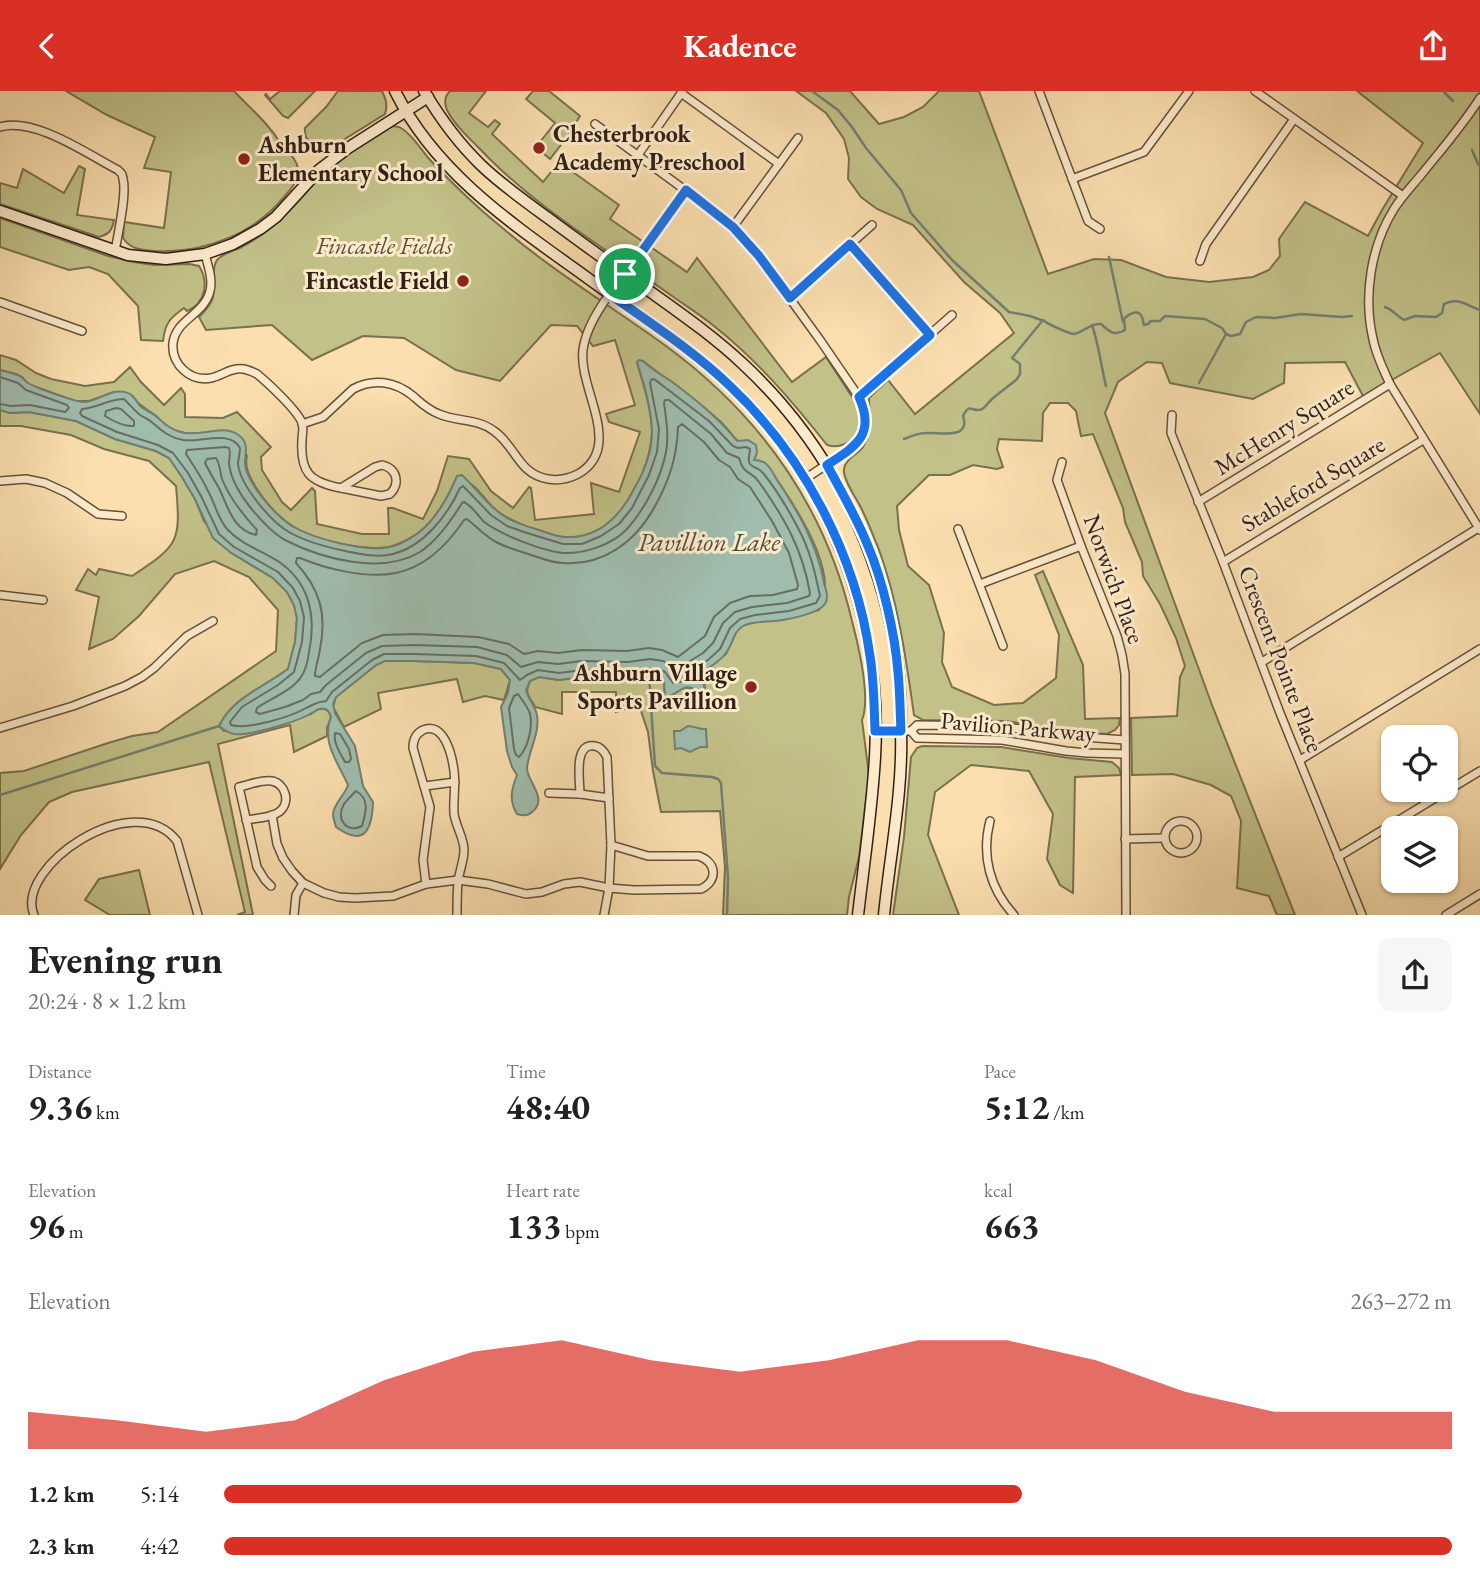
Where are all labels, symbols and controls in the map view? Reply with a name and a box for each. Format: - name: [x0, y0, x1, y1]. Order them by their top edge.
- text: Kadence: [683, 25, 797, 67]
- icon: back: [28, 27, 66, 65]
- icon: share: [1414, 27, 1452, 65]
- place label: Chesterbrook Academy Preschool: [552, 118, 745, 178]
- place label: Ashburn Elementary School: [257, 129, 444, 189]
- marker: Chesterbrook Academy Preschool: [531, 140, 547, 156]
- marker: Ashburn Elementary School: [236, 151, 252, 167]
- park label: Fincastle Fields: [315, 230, 452, 261]
- pin: [595, 244, 655, 304]
- icon: arrive: [606, 255, 644, 293]
- place label: Fincastle Field: [306, 265, 450, 296]
- marker: Fincastle Field: [455, 273, 471, 289]
- street label: McHenry Square: [1208, 371, 1359, 482]
- street label: Stableford Square: [1235, 428, 1390, 539]
- street label: Norwich Place: [1077, 510, 1152, 648]
- water label: Pavillion Lake: [638, 525, 781, 559]
- street label: Crescent Pointe Place: [1232, 561, 1331, 756]
- place label: Ashburn Village Sports Pavillion: [572, 657, 737, 716]
- marker: Ashburn Village Sports Pavillion: [743, 679, 759, 695]
- street label: Pavilion Parkway: [939, 704, 1097, 749]
- map controls: [1381, 725, 1458, 893]
- button: locate: [1381, 725, 1458, 802]
- button: layers: [1381, 816, 1458, 893]
- text: Evening run: [28, 935, 223, 984]
- button: share: [1378, 938, 1452, 1012]
- text: 20:24 · 8 × 1.2 km: [28, 986, 186, 1016]
- text: Distance: [28, 1059, 91, 1084]
- text: Time: [506, 1059, 546, 1084]
- text: Pace: [984, 1059, 1016, 1084]
- text: 9.36: [28, 1084, 92, 1129]
- text: 48:40: [506, 1084, 590, 1129]
- text: 5:12: [984, 1084, 1049, 1129]
- text: km: [92, 1100, 120, 1125]
- text: /km: [1049, 1100, 1085, 1125]
- text: Elevation: [28, 1178, 96, 1203]
- text: Heart rate: [506, 1178, 580, 1203]
- text: kcal: [984, 1178, 1013, 1203]
- text: 96: [28, 1203, 65, 1248]
- text: 133: [506, 1203, 562, 1248]
- text: 663: [984, 1203, 1040, 1248]
- text: m: [65, 1219, 84, 1244]
- text: bpm: [562, 1219, 600, 1244]
- text: Elevation: [28, 1286, 111, 1316]
- text: 263–272 m: [1351, 1286, 1452, 1316]
- text: 1.2 km: [28, 1479, 95, 1509]
- text: 5:14: [140, 1479, 179, 1509]
- text: 2.3 km: [28, 1531, 95, 1561]
- text: 4:42: [140, 1531, 179, 1561]

